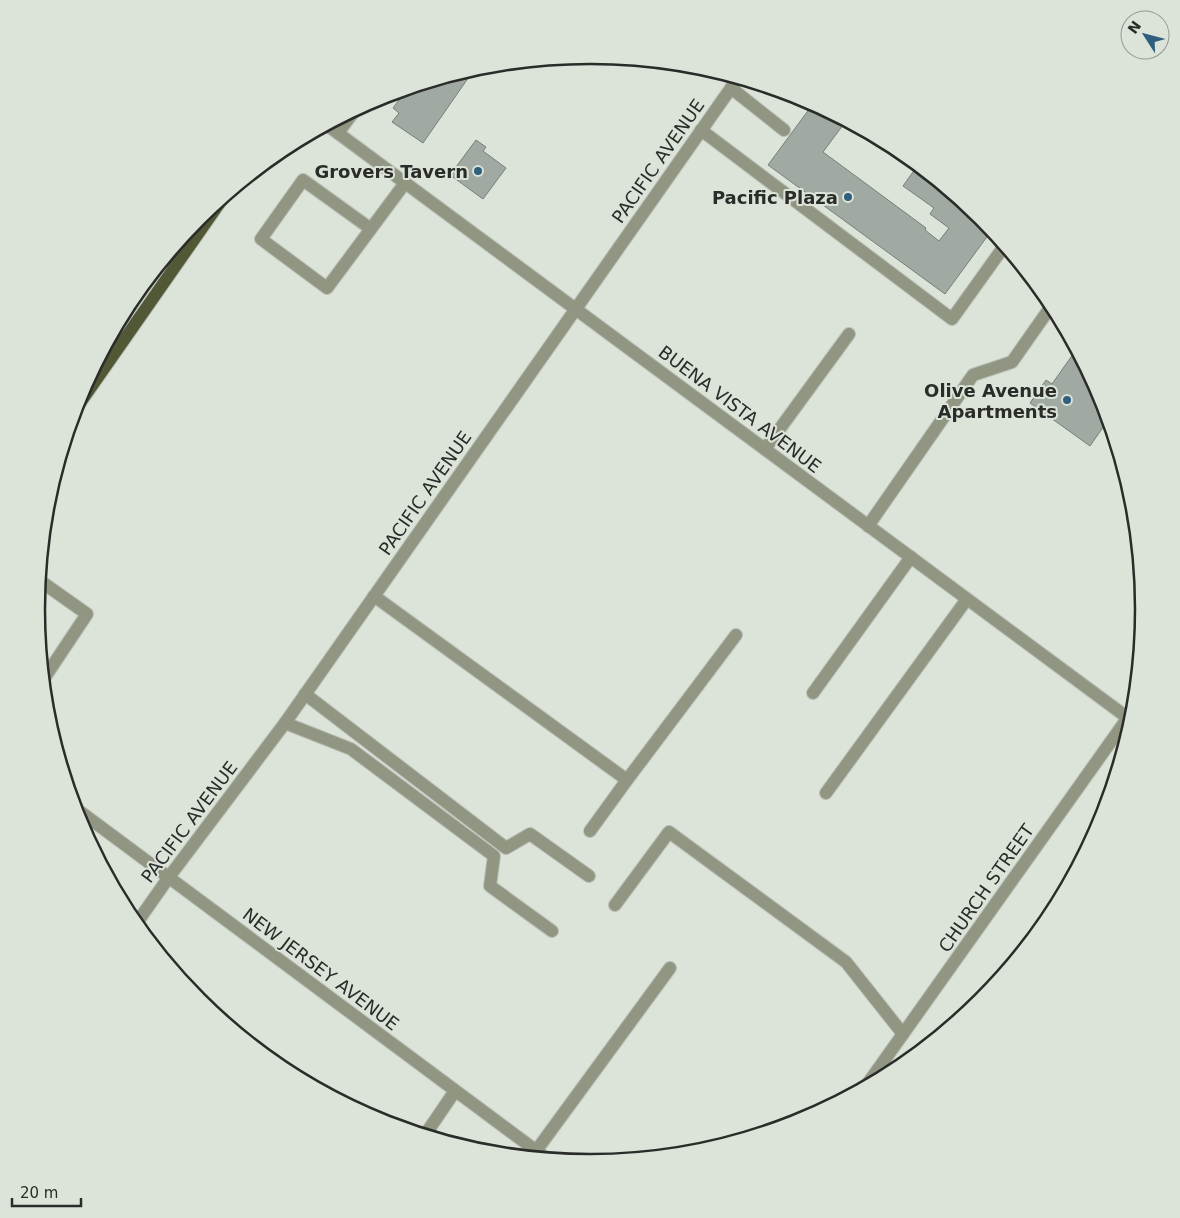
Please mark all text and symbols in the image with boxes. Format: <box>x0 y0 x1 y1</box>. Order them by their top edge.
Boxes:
north arrow <box>1120 10 1170 60</box>
text: N <box>1125 18 1144 37</box>
street label: PACIFIC AVENUE <box>607 95 709 227</box>
place label: Grovers Tavern <box>314 161 468 182</box>
marker: Grovers Tavern <box>472 165 484 177</box>
place label: Pacific Plaza <box>712 187 838 208</box>
marker: Pacific Plaza <box>842 191 854 203</box>
street label: BUENA VISTA AVENUE <box>655 341 825 477</box>
place label: Olive Avenue Apartments <box>924 380 1057 422</box>
marker: Olive Avenue Apartments <box>1061 394 1073 406</box>
street label: PACIFIC AVENUE <box>374 427 476 559</box>
street label: PACIFIC AVENUE <box>137 757 241 887</box>
street label: CHURCH STREET <box>934 819 1039 956</box>
street label: NEW JERSEY AVENUE <box>239 903 403 1035</box>
scale bar <box>12 1176 81 1208</box>
text: 20 m <box>20 1184 58 1202</box>

